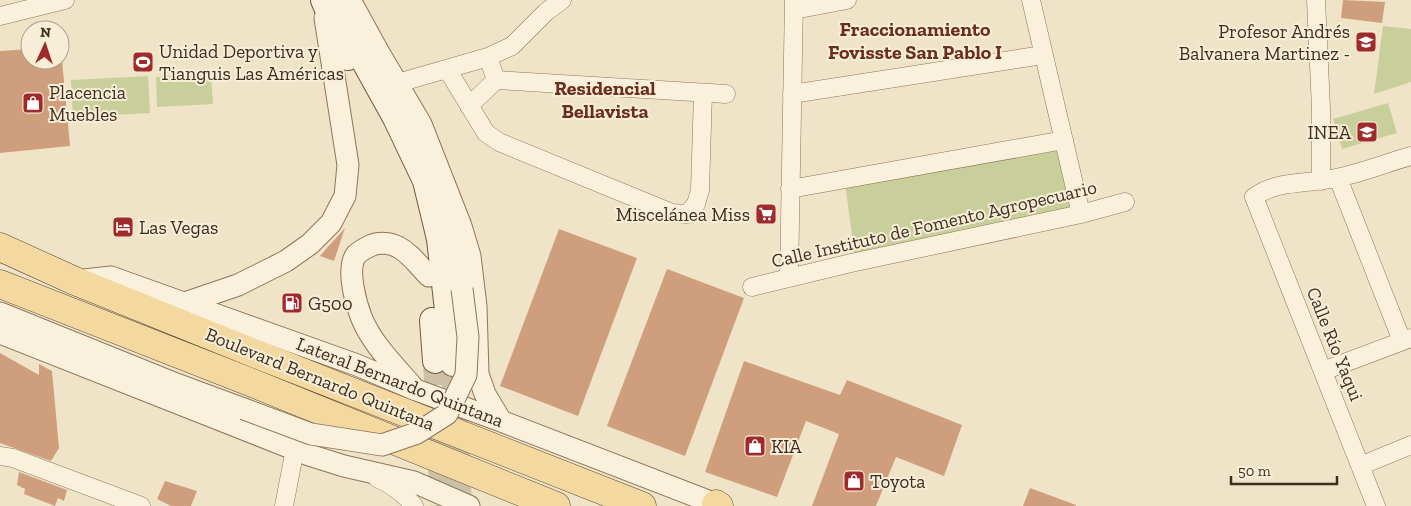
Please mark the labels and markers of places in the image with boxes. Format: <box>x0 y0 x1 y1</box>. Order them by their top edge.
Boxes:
place label: Profesor Andrés Balvanera Martinez - <box>1179 20 1350 65</box>
school or university icon: Profesor Andrés Balvanera Martinez - <box>1354 30 1378 54</box>
place label: Unidad Deportiva y Tianguis Las Américas <box>159 40 344 85</box>
sports icon: Unidad Deportiva y Tianguis Las Américas <box>131 50 155 74</box>
place label: Placencia Muebles <box>49 81 126 126</box>
shop icon: Placencia Muebles <box>21 91 45 115</box>
school or university icon: INEA <box>1355 120 1379 144</box>
place label: INEA <box>1307 121 1352 144</box>
supermarket icon: Miscelánea Miss <box>754 202 778 226</box>
place label: Miscelánea Miss <box>616 203 750 226</box>
hotel icon: Las Vegas <box>111 215 135 239</box>
place label: Las Vegas <box>139 216 218 239</box>
fuel station icon: G500 <box>280 291 304 315</box>
place label: G500 <box>308 292 353 315</box>
shop icon: KIA <box>743 434 767 458</box>
place label: KIA <box>771 435 802 458</box>
shop icon: Toyota <box>842 469 866 493</box>
place label: Toyota <box>870 470 925 493</box>

